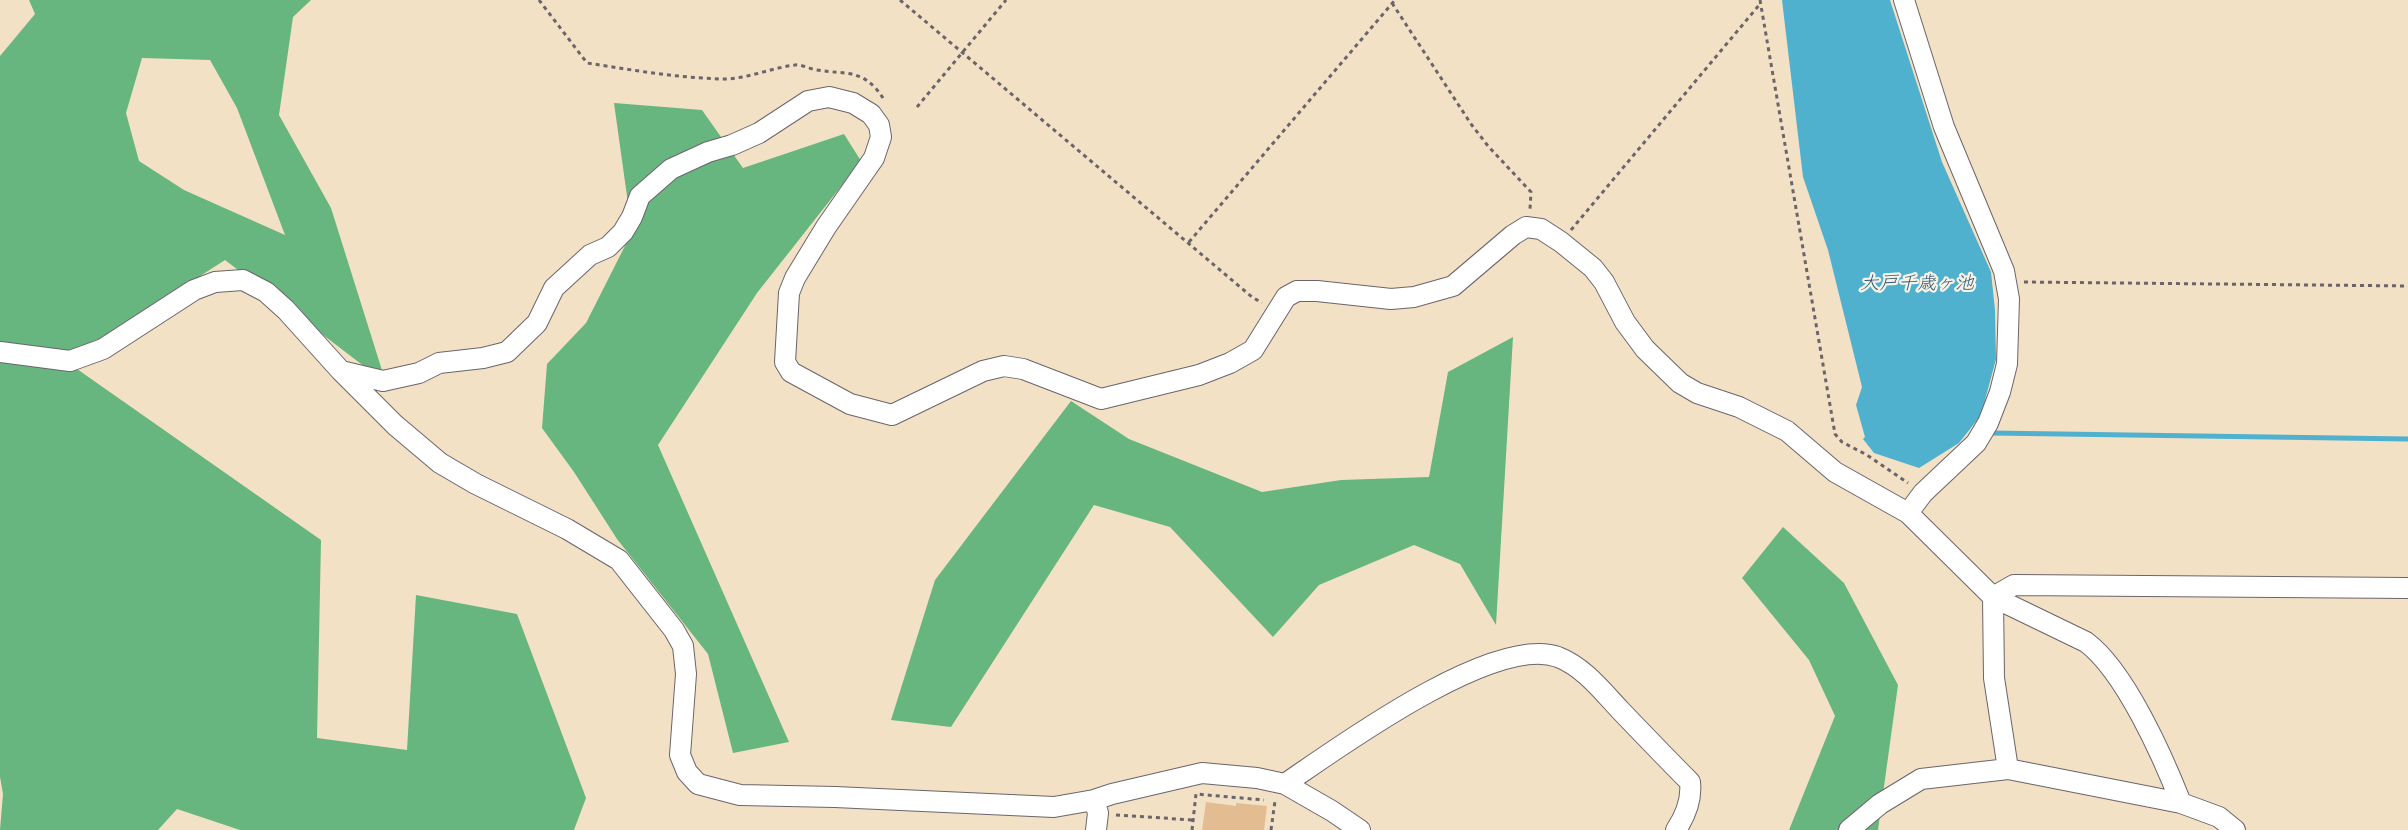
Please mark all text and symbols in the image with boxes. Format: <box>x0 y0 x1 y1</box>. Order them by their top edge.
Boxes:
water label: 大戸千歳ヶ池 <box>1860 275 1974 297</box>

